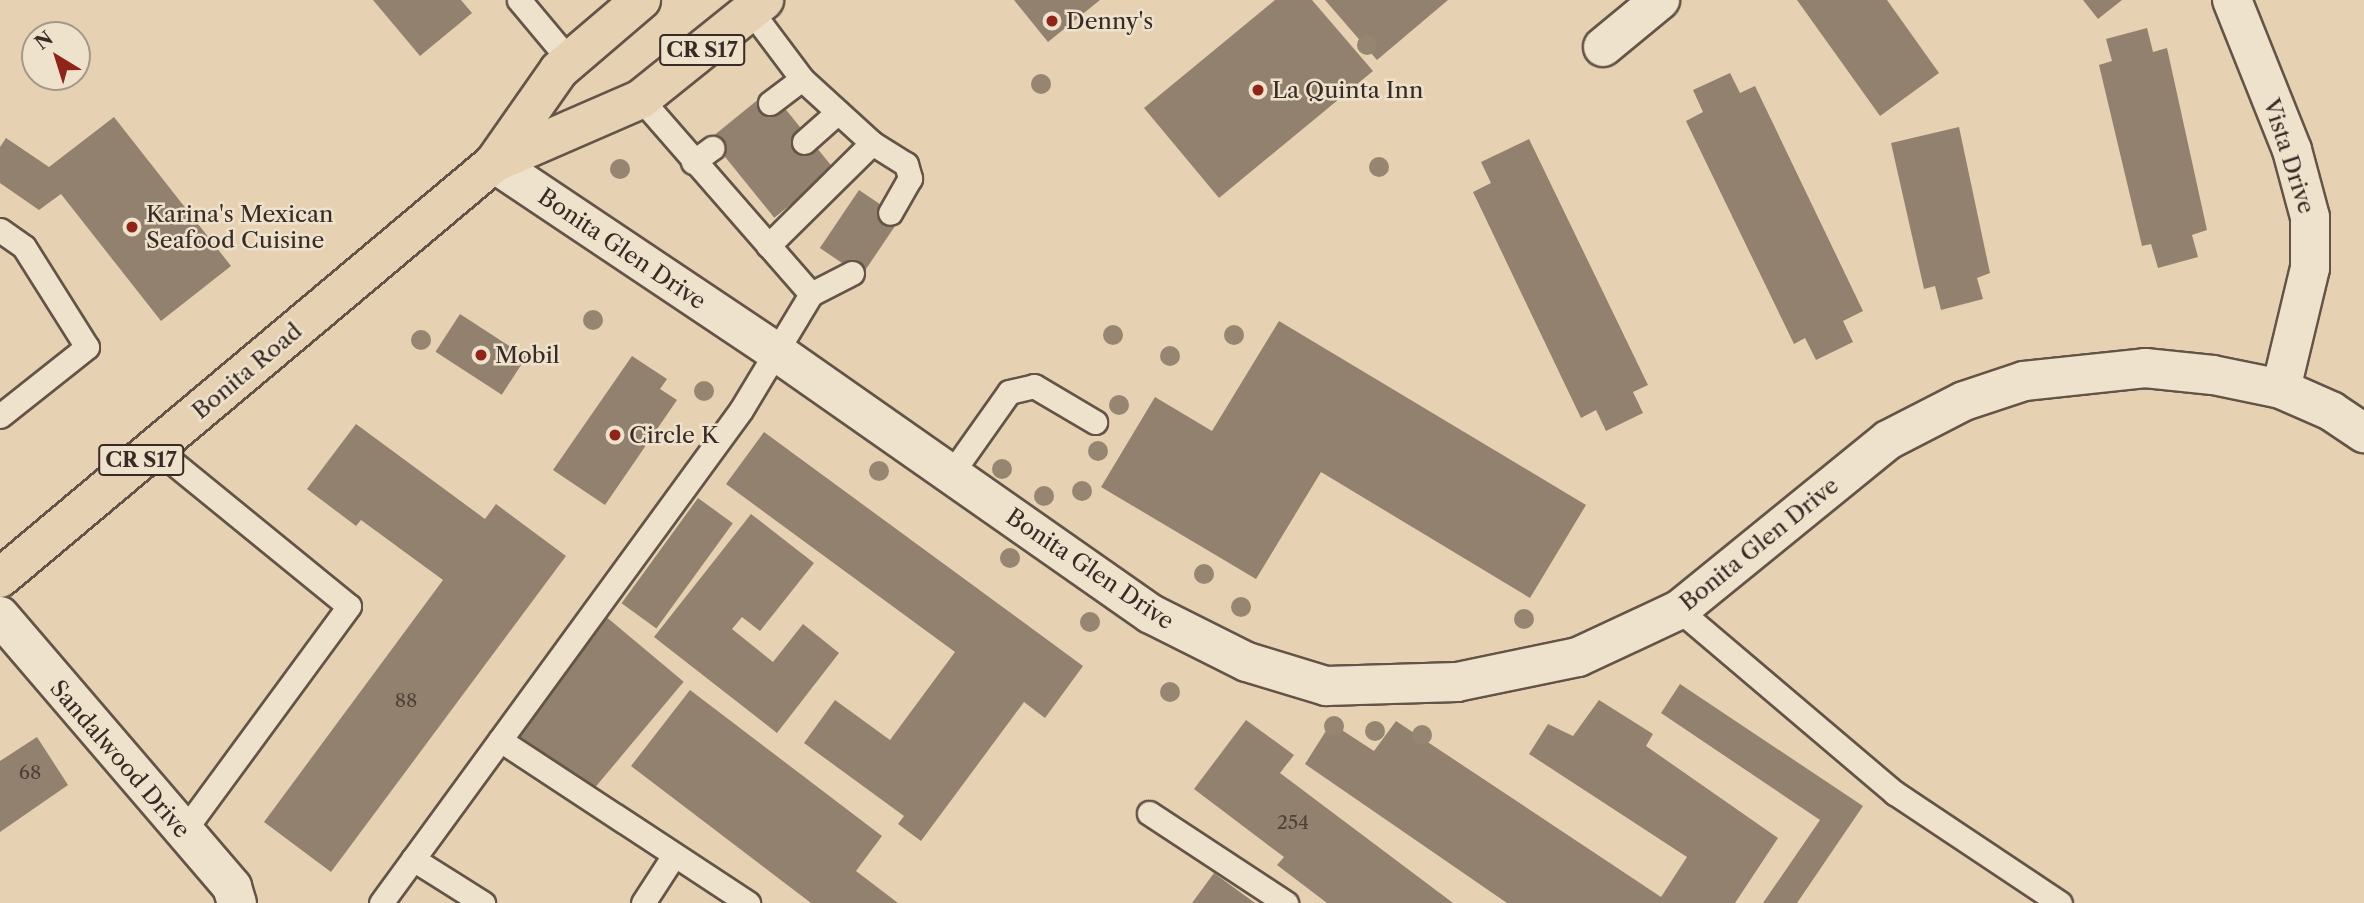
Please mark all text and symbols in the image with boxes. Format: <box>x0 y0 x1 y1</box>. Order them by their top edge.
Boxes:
place label: Denny's <box>1066 7 1153 35</box>
marker: Denny's <box>1044 13 1060 29</box>
north arrow <box>21 21 91 91</box>
text: N <box>30 26 58 55</box>
road number: CR S17 <box>658 32 746 68</box>
place label: La Quinta Inn <box>1272 76 1424 104</box>
marker: La Quinta Inn <box>1250 82 1266 98</box>
street label: Vista Drive <box>2257 95 2321 217</box>
street label: Bonita Glen Drive <box>533 183 711 315</box>
place label: Karina's Mexican Seafood Cuisine <box>146 200 334 254</box>
marker: Karina's Mexican Seafood Cuisine <box>124 219 140 235</box>
street label: Bonita Road <box>186 317 308 425</box>
place label: Mobil <box>495 341 559 369</box>
marker: Mobil <box>473 347 489 363</box>
place label: Circle K <box>629 421 719 449</box>
marker: Circle K <box>607 427 623 443</box>
road number: CR S17 <box>97 442 185 477</box>
street label: Bonita Glen Drive <box>1674 471 1844 617</box>
street label: Bonita Glen Drive <box>1001 503 1179 635</box>
street label: Sandalwood Drive <box>44 675 196 843</box>
house number: 88 <box>395 690 417 712</box>
house number: 68 <box>19 762 41 784</box>
house number: 254 <box>1277 812 1309 834</box>

